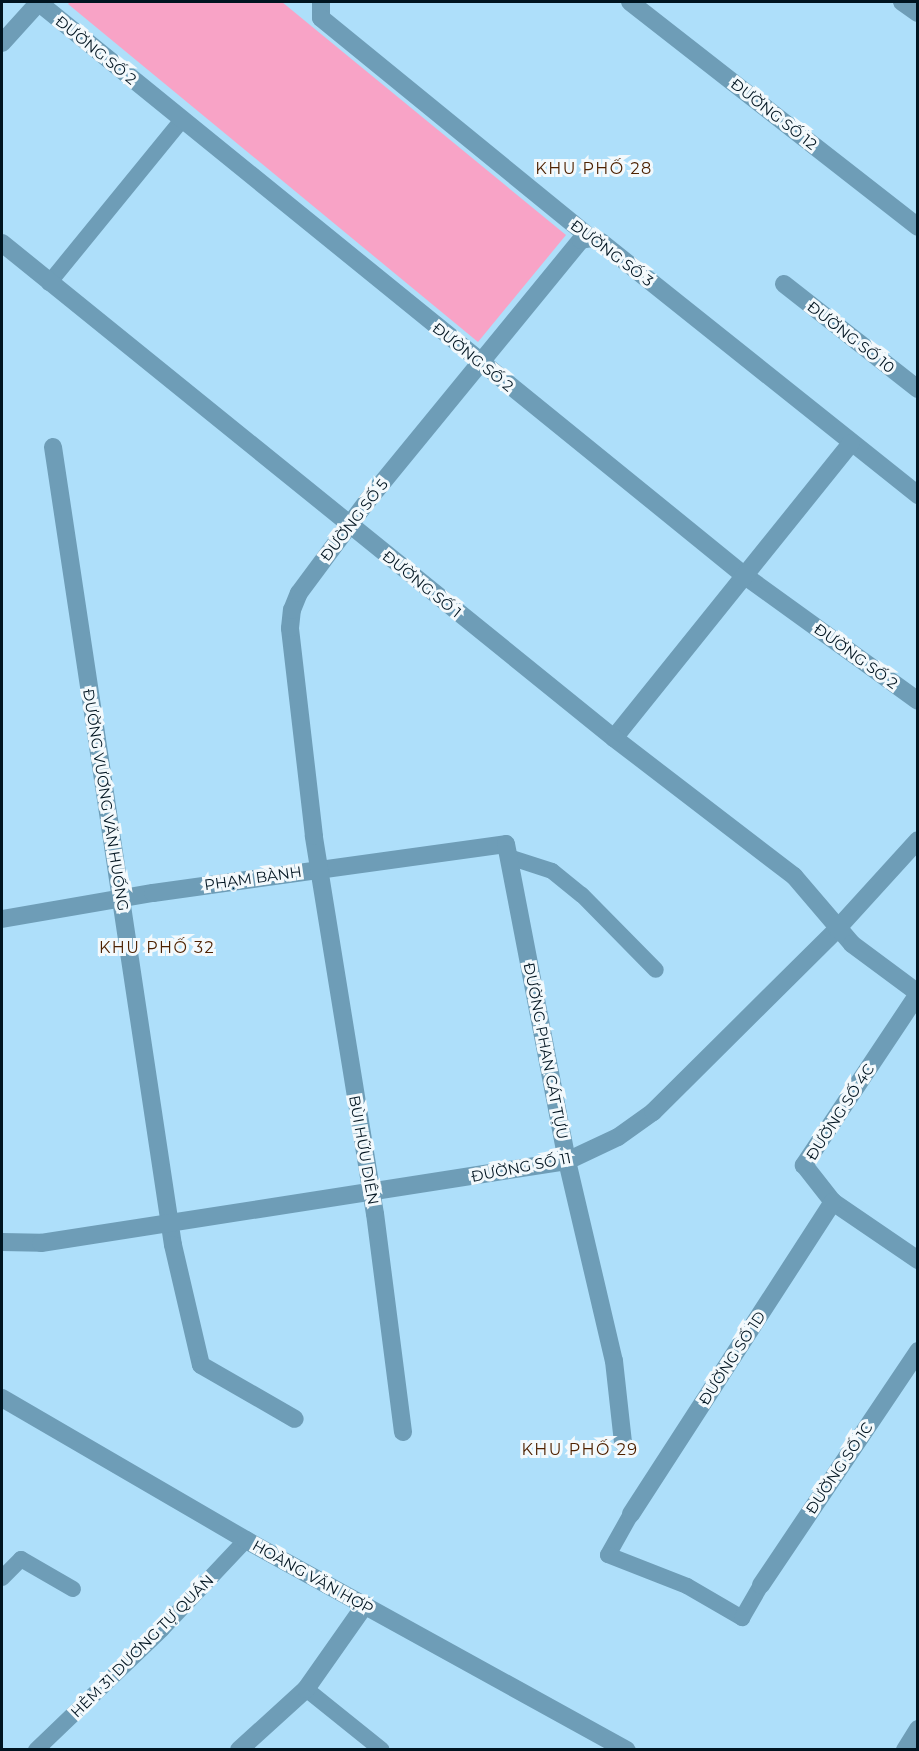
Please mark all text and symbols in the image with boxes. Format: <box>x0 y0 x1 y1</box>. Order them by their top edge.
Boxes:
street label: ĐƯỜNG SỐ 2 <box>52 12 140 88</box>
street label: ĐƯỜNG SỐ 12 <box>727 75 821 153</box>
district label: KHU PHỐ 28 <box>535 159 653 179</box>
street label: ĐƯỜNG SỐ 3 <box>567 216 657 290</box>
street label: ĐƯỜNG SỐ 10 <box>804 297 898 377</box>
street label: ĐƯỜNG SỐ 2 <box>429 319 517 395</box>
street label: ĐƯỜNG SỐ 5 <box>316 475 392 565</box>
street label: ĐƯỜNG SỐ 1 <box>379 547 465 621</box>
street label: ĐƯỜNG SỐ 2 <box>811 620 901 692</box>
street label: ĐƯỜNG VƯƠNG VĂN HUỐNG <box>80 688 132 912</box>
street label: PHẠM BÀNH <box>203 862 303 894</box>
district label: KHU PHỐ 32 <box>99 938 215 958</box>
street label: ĐƯỜNG PHAN CÁT TỰU <box>520 961 572 1141</box>
street label: ĐƯỜNG SỐ 4C <box>802 1060 878 1164</box>
street label: BÙI HỮU DIÊN <box>346 1094 382 1206</box>
street label: ĐƯỜNG SỐ 11 <box>470 1149 572 1185</box>
street label: ĐƯỜNG SỐ 1D <box>695 1308 769 1408</box>
street label: ĐƯỜNG SỐ 1C <box>802 1419 876 1517</box>
district label: KHU PHỐ 29 <box>521 1440 639 1460</box>
street label: HOÀNG VĂN HỢP <box>249 1536 377 1618</box>
street label: HẺM 31 DƯƠNG TỰ QUÁN <box>67 1571 217 1721</box>

